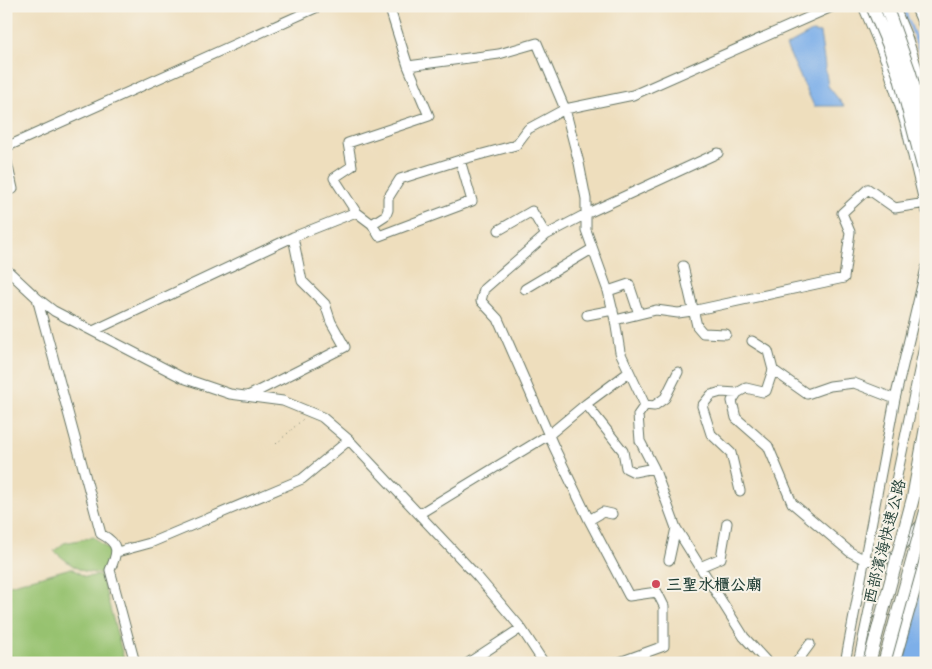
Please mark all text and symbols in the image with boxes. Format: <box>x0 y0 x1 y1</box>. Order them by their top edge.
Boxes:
street label: 西部濱海快速公路 <box>860 477 913 606</box>
place label: 三聖水櫃公廟 <box>666 575 762 598</box>
marker: 三聖水櫃公廟 <box>650 578 662 590</box>

